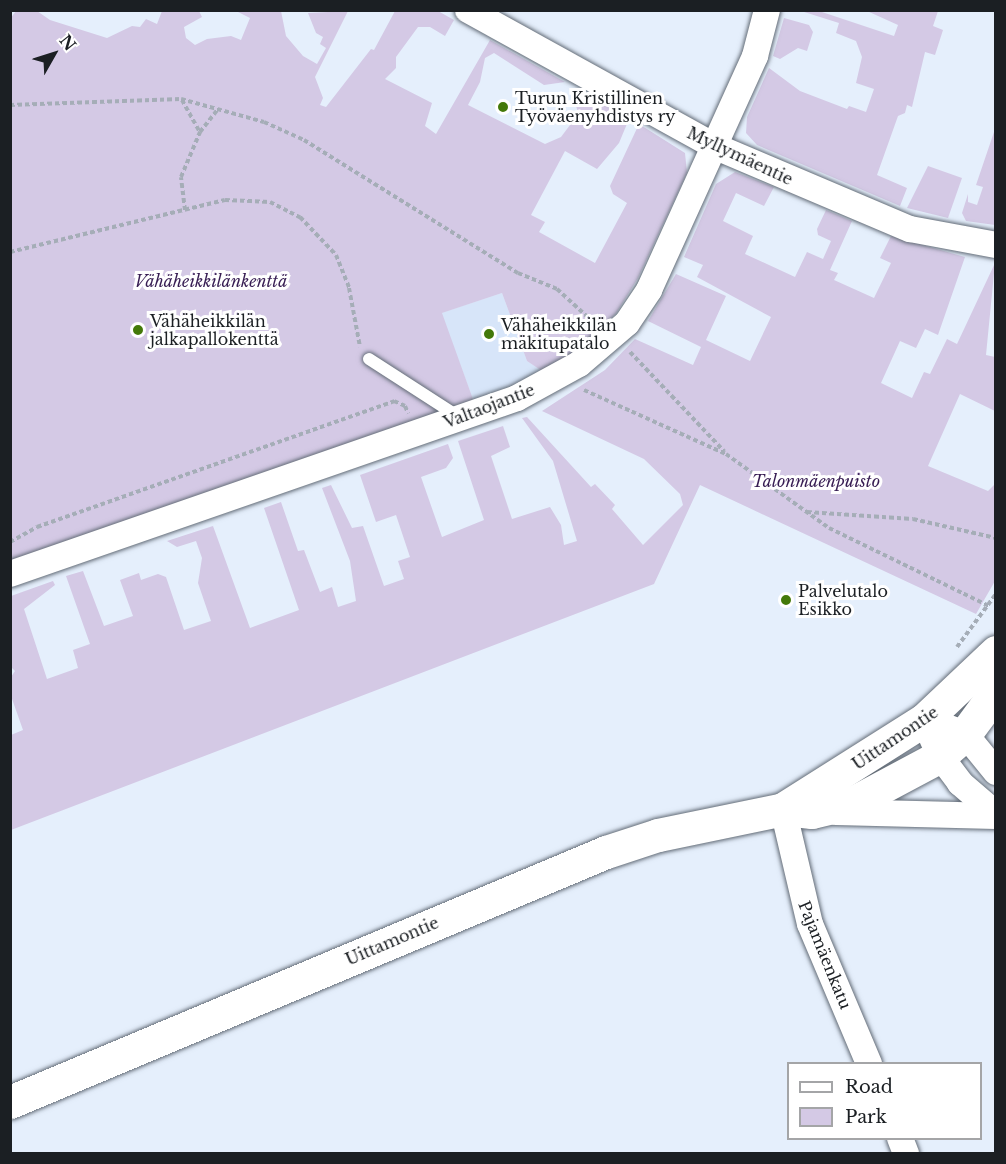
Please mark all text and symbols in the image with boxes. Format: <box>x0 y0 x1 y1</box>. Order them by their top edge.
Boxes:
north arrow <box>24 24 84 84</box>
text: N <box>55 31 80 55</box>
place label: Turun Kristillinen Työväenyhdistys ry <box>515 88 675 126</box>
marker: Turun Kristillinen Työväenyhdistys ry <box>496 100 510 114</box>
street label: Myllymäentie <box>684 123 796 189</box>
park label: Vähäheikkilänkenttä <box>135 271 287 291</box>
place label: Vähäheikkilän jalkapallokenttä <box>150 311 279 349</box>
place label: Vähäheikkilän mäkitupatalo <box>501 315 617 353</box>
marker: Vähäheikkilän jalkapallokenttä <box>131 323 145 337</box>
marker: Vähäheikkilän mäkitupatalo <box>482 327 496 341</box>
street label: Valtaojantie <box>441 380 537 432</box>
park label: Talonmäenpuisto <box>752 471 880 491</box>
place label: Palvelutalo Esikko <box>798 581 888 619</box>
marker: Palvelutalo Esikko <box>779 593 793 607</box>
street label: Uittamontie <box>848 702 942 774</box>
street label: Pajamäenkatu <box>795 898 855 1012</box>
street label: Uittamontie <box>343 913 441 969</box>
legend <box>787 1062 982 1140</box>
text: Road <box>845 1076 893 1098</box>
text: Park <box>845 1106 887 1128</box>

